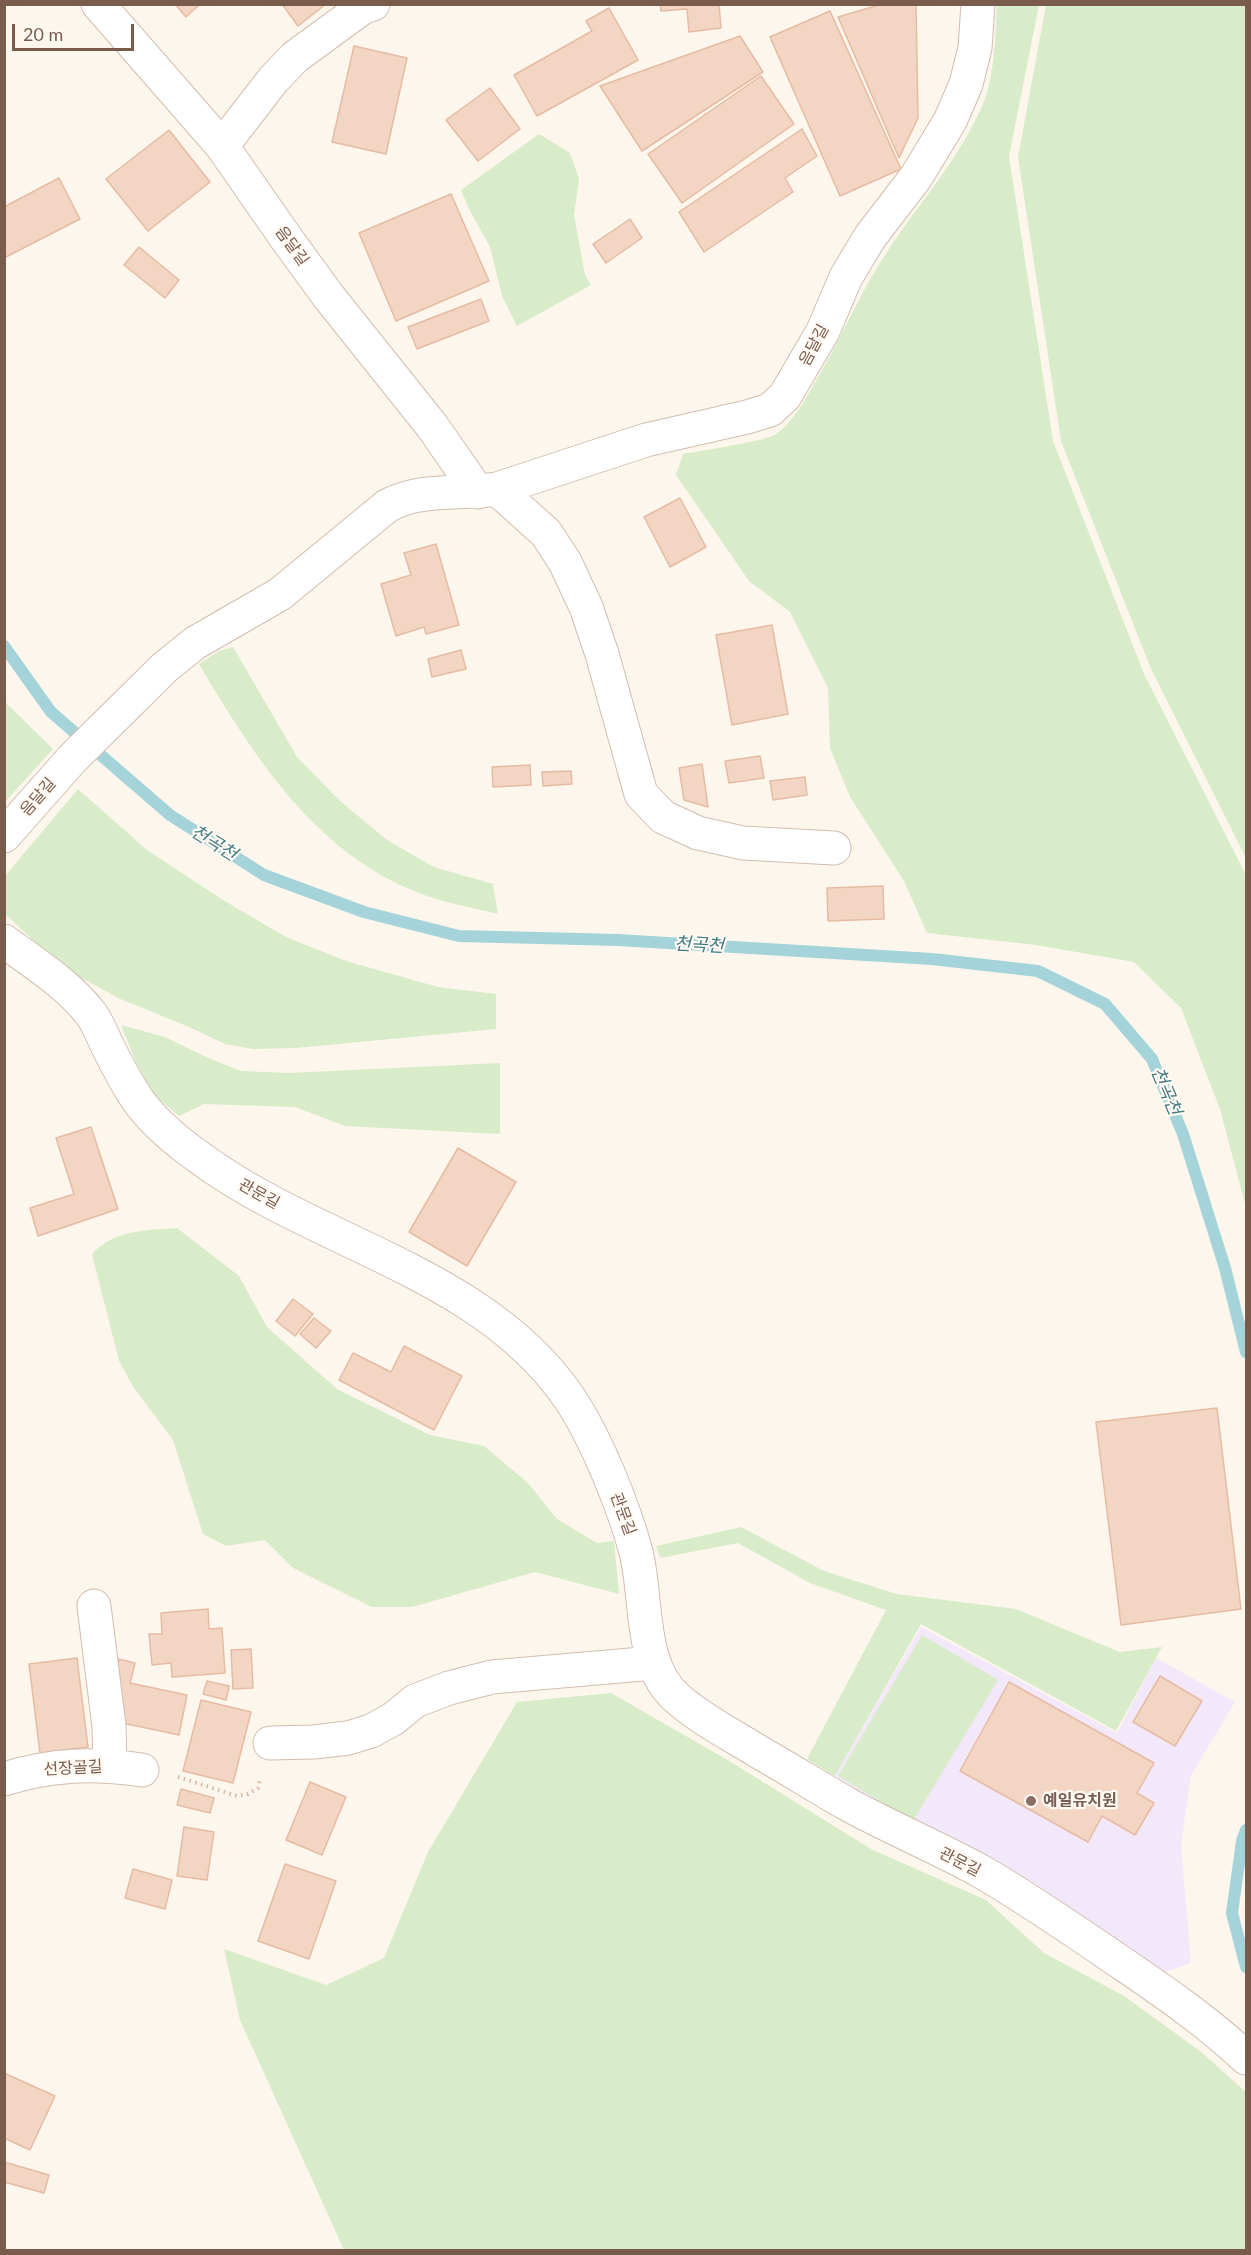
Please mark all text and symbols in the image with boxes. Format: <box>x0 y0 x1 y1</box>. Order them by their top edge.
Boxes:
scale bar <box>15 12 136 50</box>
text: 20 m <box>23 23 63 45</box>
street label: 음달길 <box>271 222 313 270</box>
street label: 음달길 <box>795 321 833 369</box>
street label: 음달길 <box>16 774 60 820</box>
water label: 천곡천 <box>187 821 241 865</box>
water label: 천곡천 <box>674 933 724 957</box>
water label: 천곡천 <box>1146 1064 1186 1118</box>
street label: 관문길 <box>235 1175 283 1213</box>
street label: 관문길 <box>606 1490 640 1538</box>
street label: 선장골길 <box>43 1757 103 1779</box>
place label: 예일유치원 <box>1043 1791 1117 1811</box>
marker: 예일유치원 <box>1024 1794 1038 1808</box>
street label: 관문길 <box>936 1843 984 1881</box>

